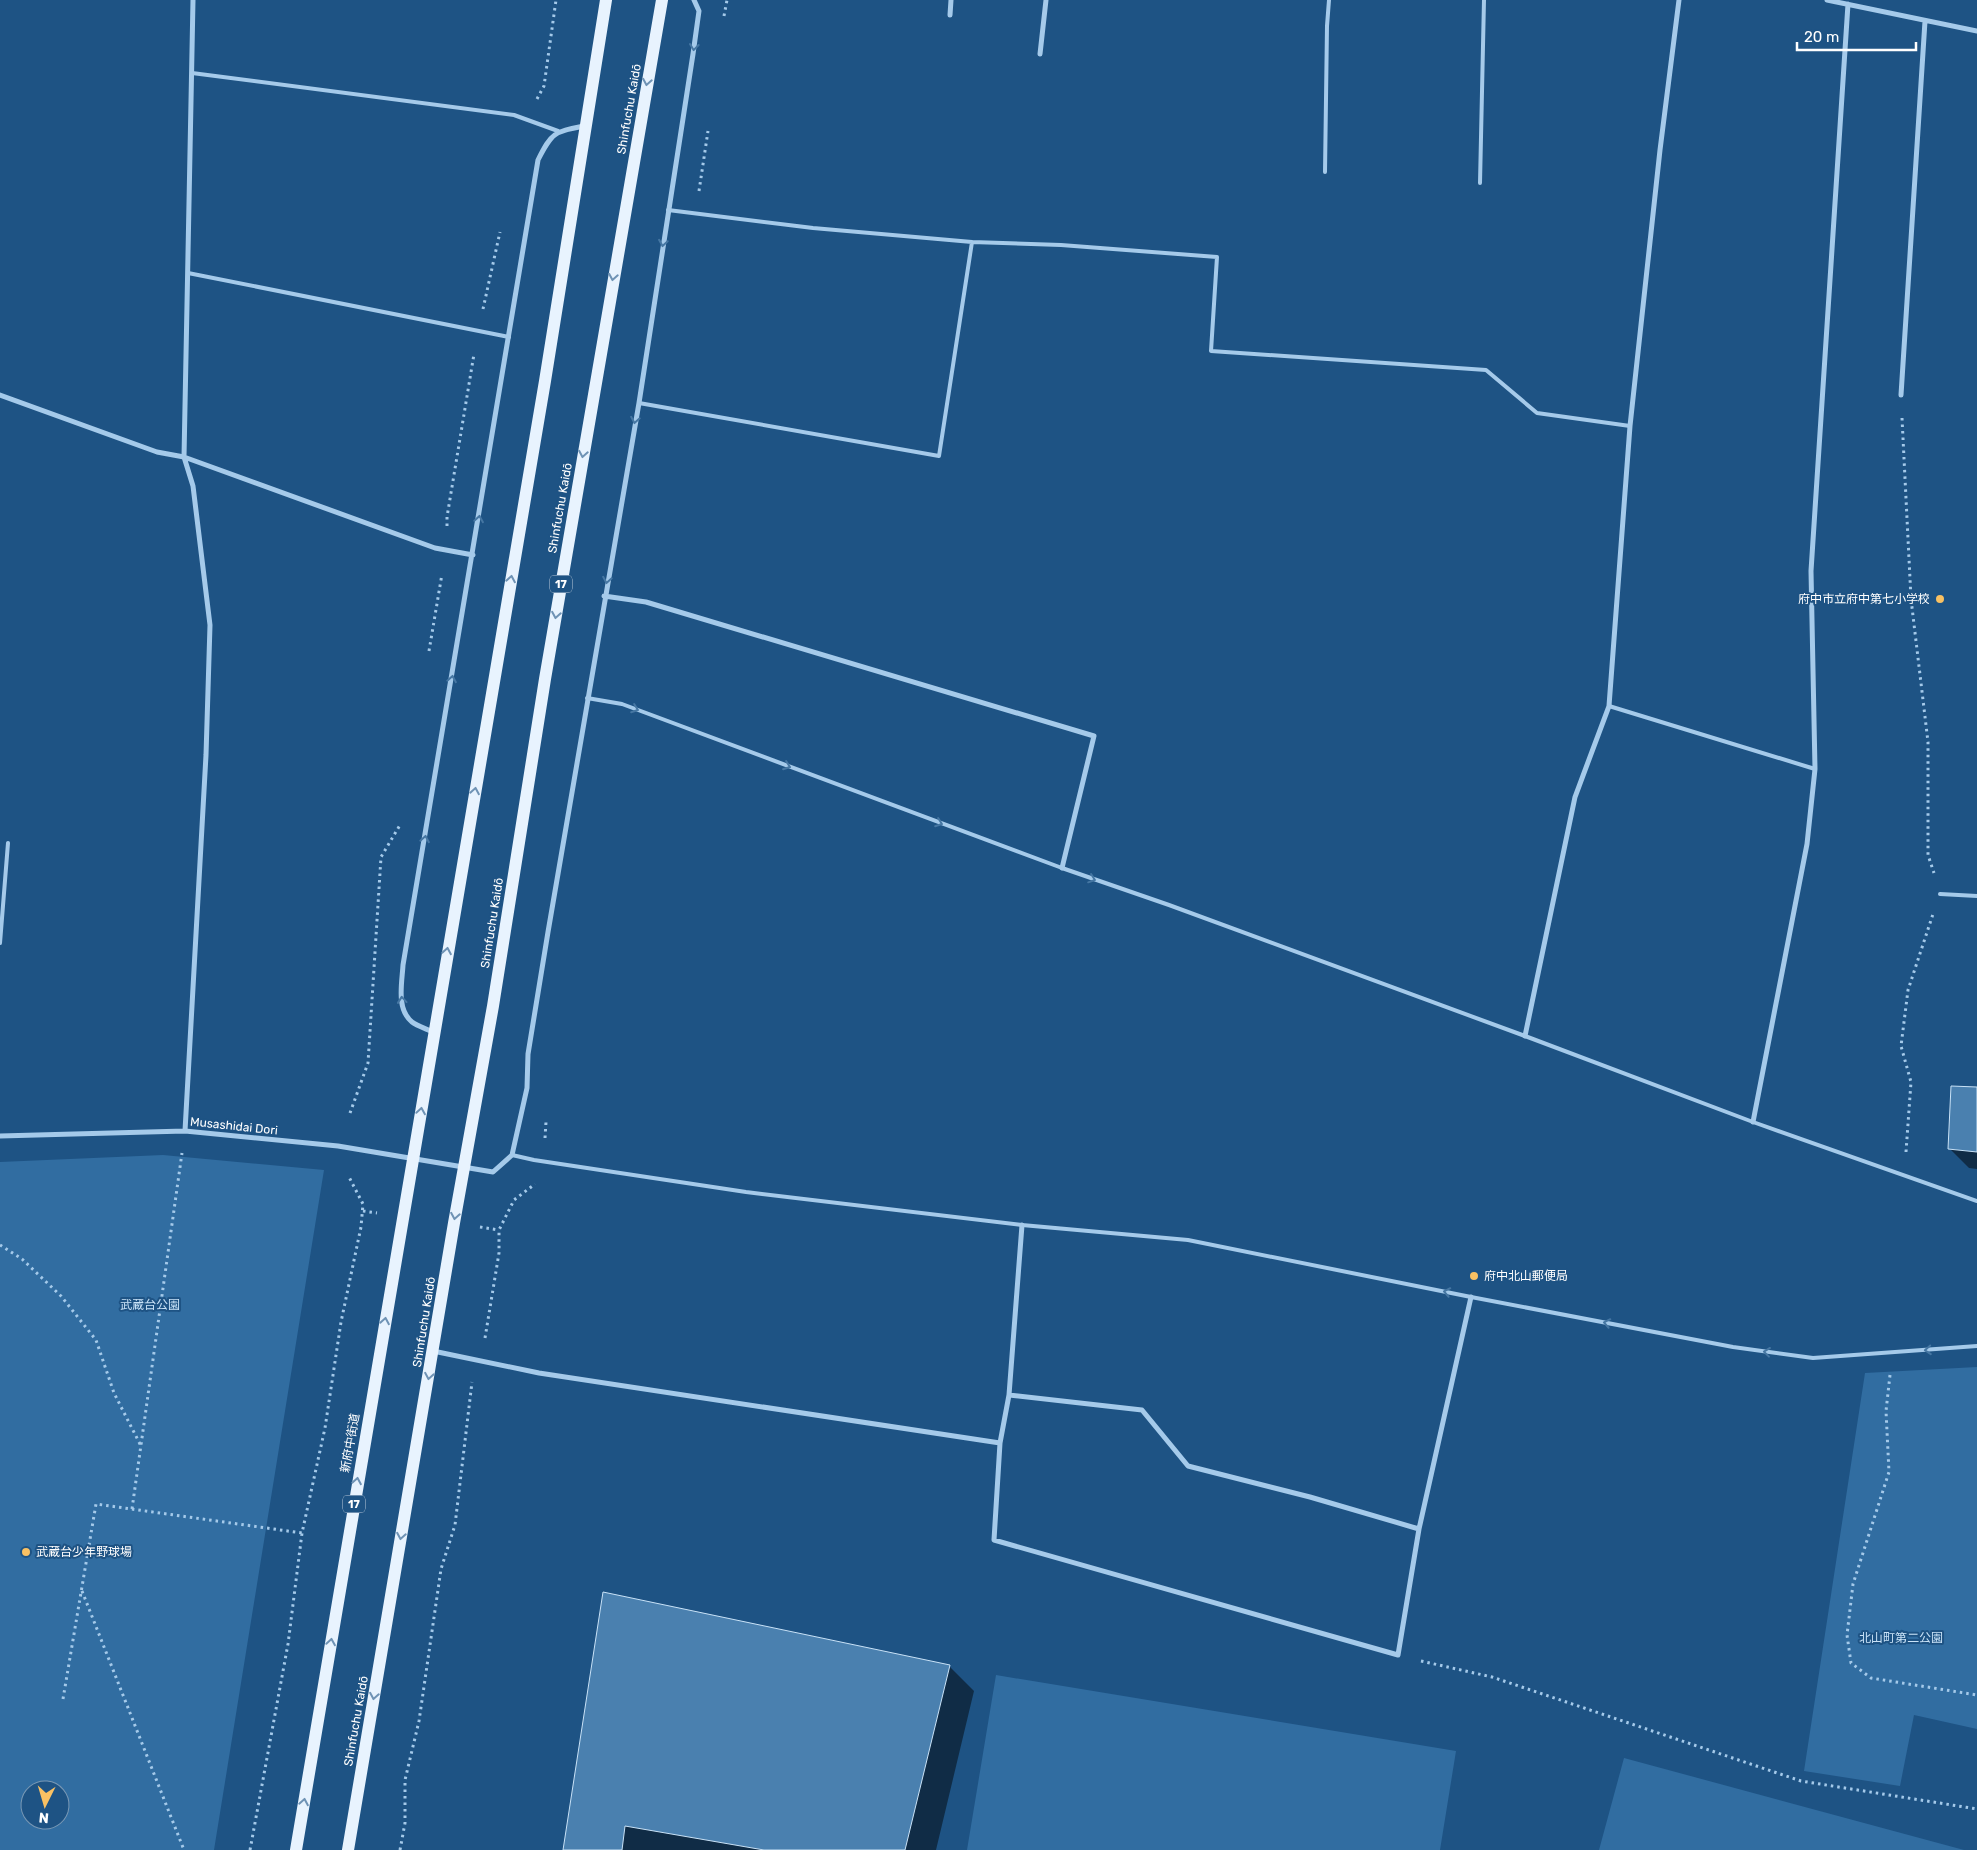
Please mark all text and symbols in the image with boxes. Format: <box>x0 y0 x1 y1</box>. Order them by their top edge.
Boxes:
scale bar <box>1797 20 1916 52</box>
text: 20 m <box>1804 28 1839 46</box>
one-way arrow <box>689 44 700 52</box>
street label: Shinfuchu Kaidō <box>614 63 644 155</box>
one-way arrow <box>643 78 653 87</box>
one-way arrow <box>659 238 669 247</box>
one-way arrow <box>609 273 619 281</box>
one-way arrow <box>631 416 641 425</box>
one-way arrow <box>579 450 589 459</box>
street label: Shinfuchu Kaidō <box>545 462 575 554</box>
one-way arrow <box>473 515 484 523</box>
one-way arrow <box>506 574 516 583</box>
road number: 17 <box>550 576 572 592</box>
one-way arrow <box>603 576 613 585</box>
place label: 府中市立府中第七小学校 <box>1798 592 1930 606</box>
marker: 府中市立府中第七小学校 <box>1934 593 1946 605</box>
one-way arrow <box>551 611 562 619</box>
one-way arrow <box>446 675 457 683</box>
one-way arrow <box>630 703 638 713</box>
one-way arrow <box>782 760 791 770</box>
one-way arrow <box>469 786 479 795</box>
one-way arrow <box>935 817 943 827</box>
one-way arrow <box>419 835 429 844</box>
one-way arrow <box>1087 873 1096 883</box>
street label: Shinfuchu Kaidō <box>478 877 506 969</box>
one-way arrow <box>442 946 452 955</box>
one-way arrow <box>397 996 408 1004</box>
one-way arrow <box>415 1107 425 1116</box>
street label: Musashidai Dori <box>189 1114 279 1138</box>
one-way arrow <box>451 1211 461 1220</box>
place label: 府中北山郵便局 <box>1484 1269 1568 1283</box>
marker: 府中北山郵便局 <box>1468 1270 1480 1282</box>
street label: Shinfuchu Kaidō <box>410 1276 438 1368</box>
one-way arrow <box>1443 1288 1451 1298</box>
park label: 武蔵台公園 <box>120 1298 180 1312</box>
one-way arrow <box>380 1317 390 1326</box>
one-way arrow <box>1602 1319 1611 1329</box>
one-way arrow <box>1924 1344 1932 1355</box>
one-way arrow <box>1762 1347 1771 1357</box>
one-way arrow <box>424 1372 434 1380</box>
street label: 新府中街道 <box>338 1412 362 1474</box>
one-way arrow <box>352 1477 362 1486</box>
road number: 17 <box>343 1496 365 1512</box>
one-way arrow <box>397 1532 407 1541</box>
place label: 武蔵台少年野球場 <box>36 1545 132 1559</box>
marker: 武蔵台少年野球場 <box>20 1546 32 1558</box>
park label: 北山町第二公園 <box>1859 1631 1943 1645</box>
one-way arrow <box>326 1637 336 1646</box>
street label: Shinfuchu Kaidō <box>341 1675 371 1767</box>
one-way arrow <box>370 1692 380 1701</box>
north arrow <box>20 1780 70 1830</box>
one-way arrow <box>299 1798 309 1806</box>
text: N <box>38 1809 50 1826</box>

